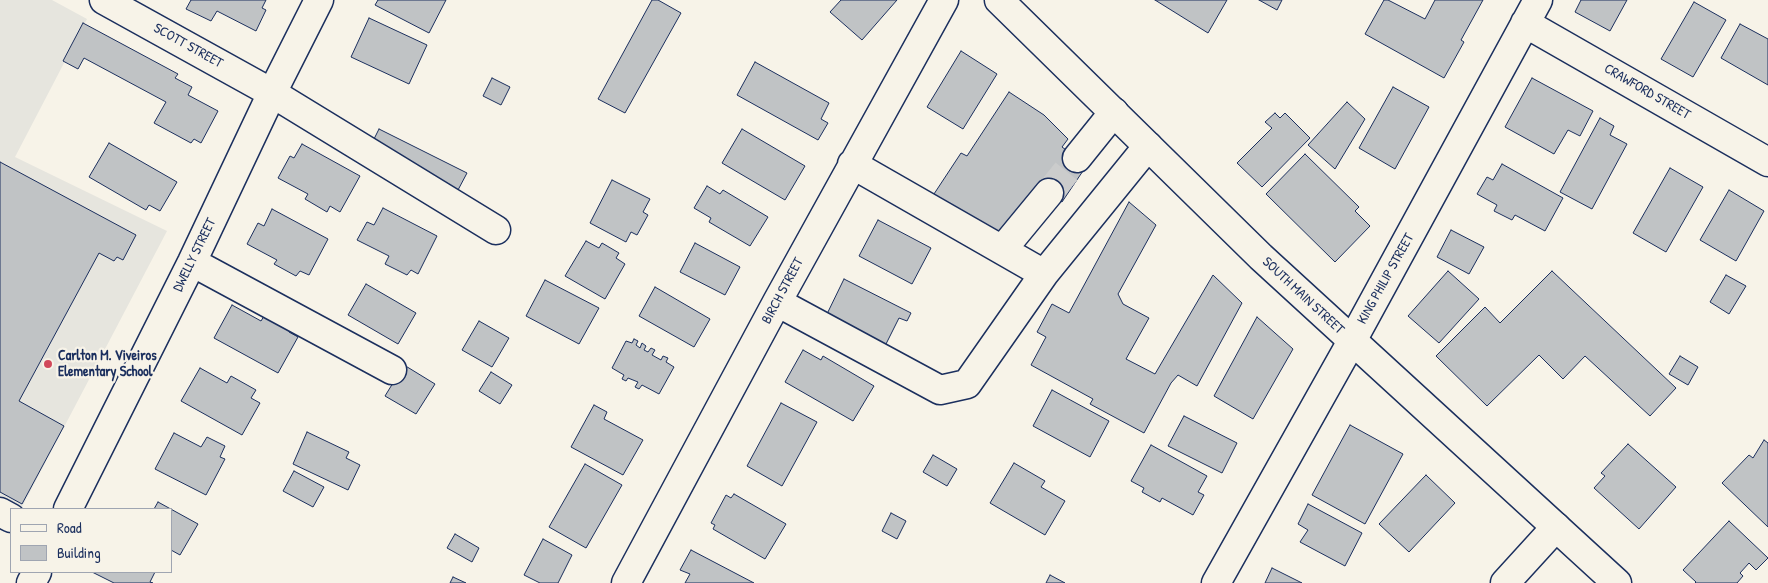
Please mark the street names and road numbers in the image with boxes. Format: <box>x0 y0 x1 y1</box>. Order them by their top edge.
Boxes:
street label: SCOTT STREET <box>150 20 226 72</box>
street label: CRAWFORD STREET <box>1601 60 1693 124</box>
street label: DWELLY STREET <box>170 216 220 294</box>
street label: KING PHILIP STREET <box>1354 231 1418 327</box>
street label: SOUTH MAIN STREET <box>1259 254 1347 338</box>
street label: BIRCH STREET <box>759 255 807 327</box>

